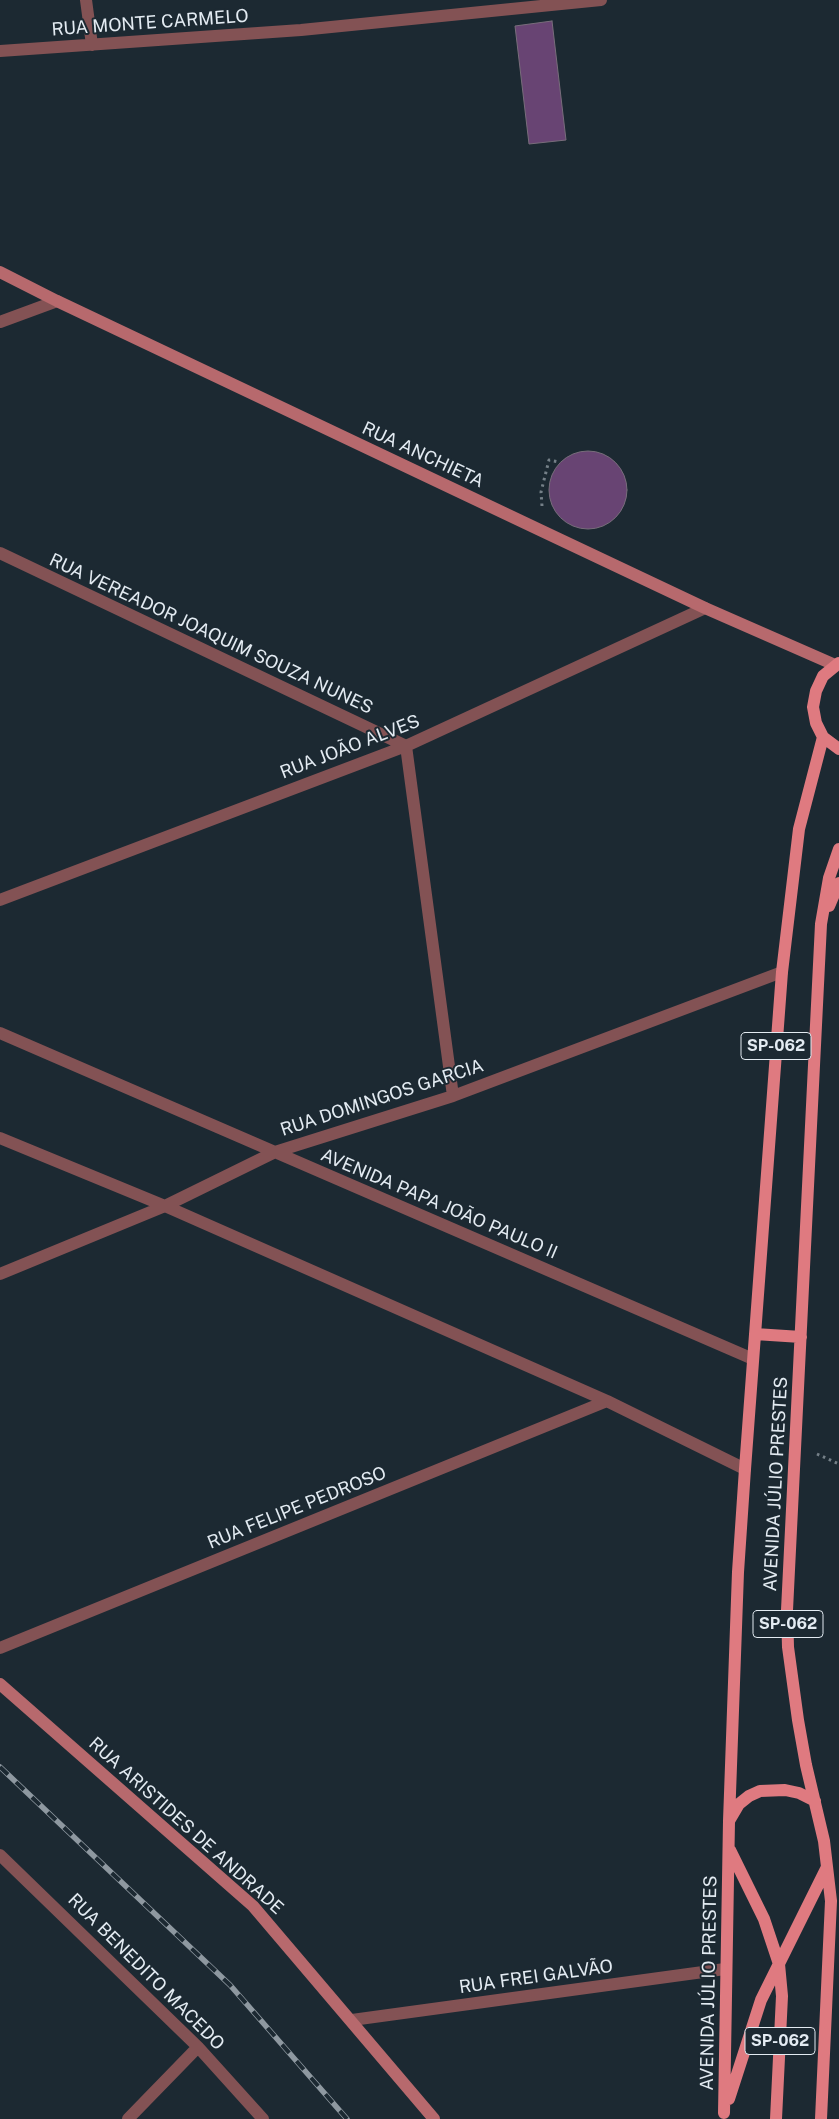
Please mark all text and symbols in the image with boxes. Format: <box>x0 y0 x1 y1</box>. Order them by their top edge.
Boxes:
street label: RUA MONTE CARMELO <box>51 5 249 41</box>
street label: RUA ANCHIETA <box>359 417 487 493</box>
street label: RUA VEREADOR JOAQUIM SOUZA NUNES <box>46 549 376 719</box>
street label: RUA JOÃO ALVES <box>277 710 423 784</box>
road number: SP-062 <box>741 1032 811 1060</box>
street label: RUA DOMINGOS GARCIA <box>278 1055 486 1141</box>
street label: AVENIDA PAPA JOÃO PAULO II <box>317 1144 561 1264</box>
street label: AVENIDA JÚLIO PRESTES <box>760 1376 792 1592</box>
street label: RUA FELIPE PEDROSO <box>204 1462 390 1554</box>
road number: SP-062 <box>753 1610 823 1638</box>
street label: RUA ARISTIDES DE ANDRADE <box>84 1733 288 1919</box>
street label: AVENIDA JÚLIO PRESTES <box>696 1875 722 2091</box>
street label: RUA BENEDITO MACEDO <box>63 1889 229 2055</box>
street label: RUA FREI GALVÃO <box>458 1955 614 1999</box>
road number: SP-062 <box>745 2028 815 2054</box>

